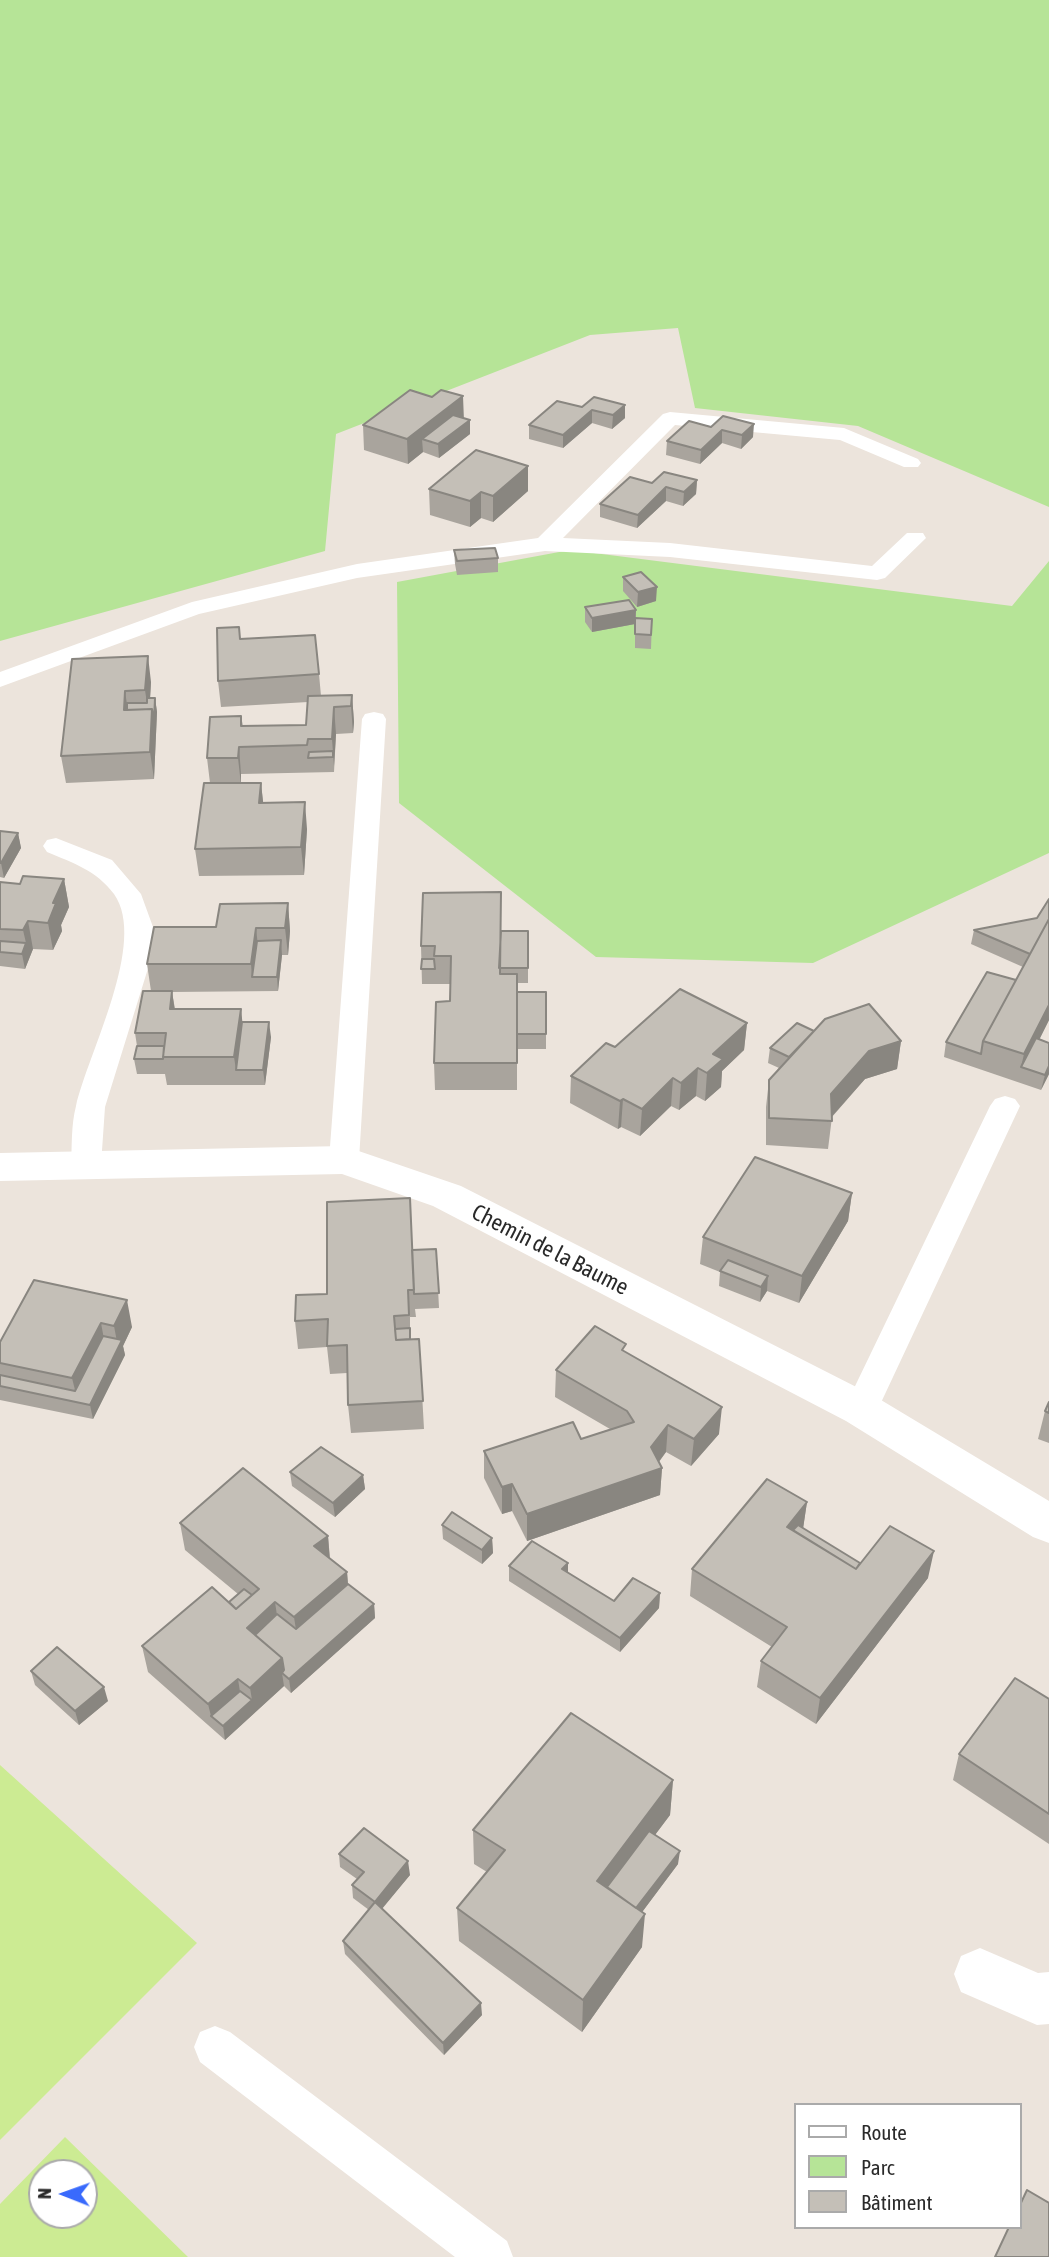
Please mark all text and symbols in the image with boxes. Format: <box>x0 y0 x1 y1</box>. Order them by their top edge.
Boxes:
street label: Chemin de la Baume <box>467 1199 633 1301</box>
legend <box>794 2103 1021 2229</box>
text: Route <box>861 2120 907 2144</box>
text: Parc <box>861 2155 895 2179</box>
north arrow <box>28 2159 98 2229</box>
text: N <box>33 2188 55 2199</box>
text: Bâtiment <box>861 2190 932 2214</box>

